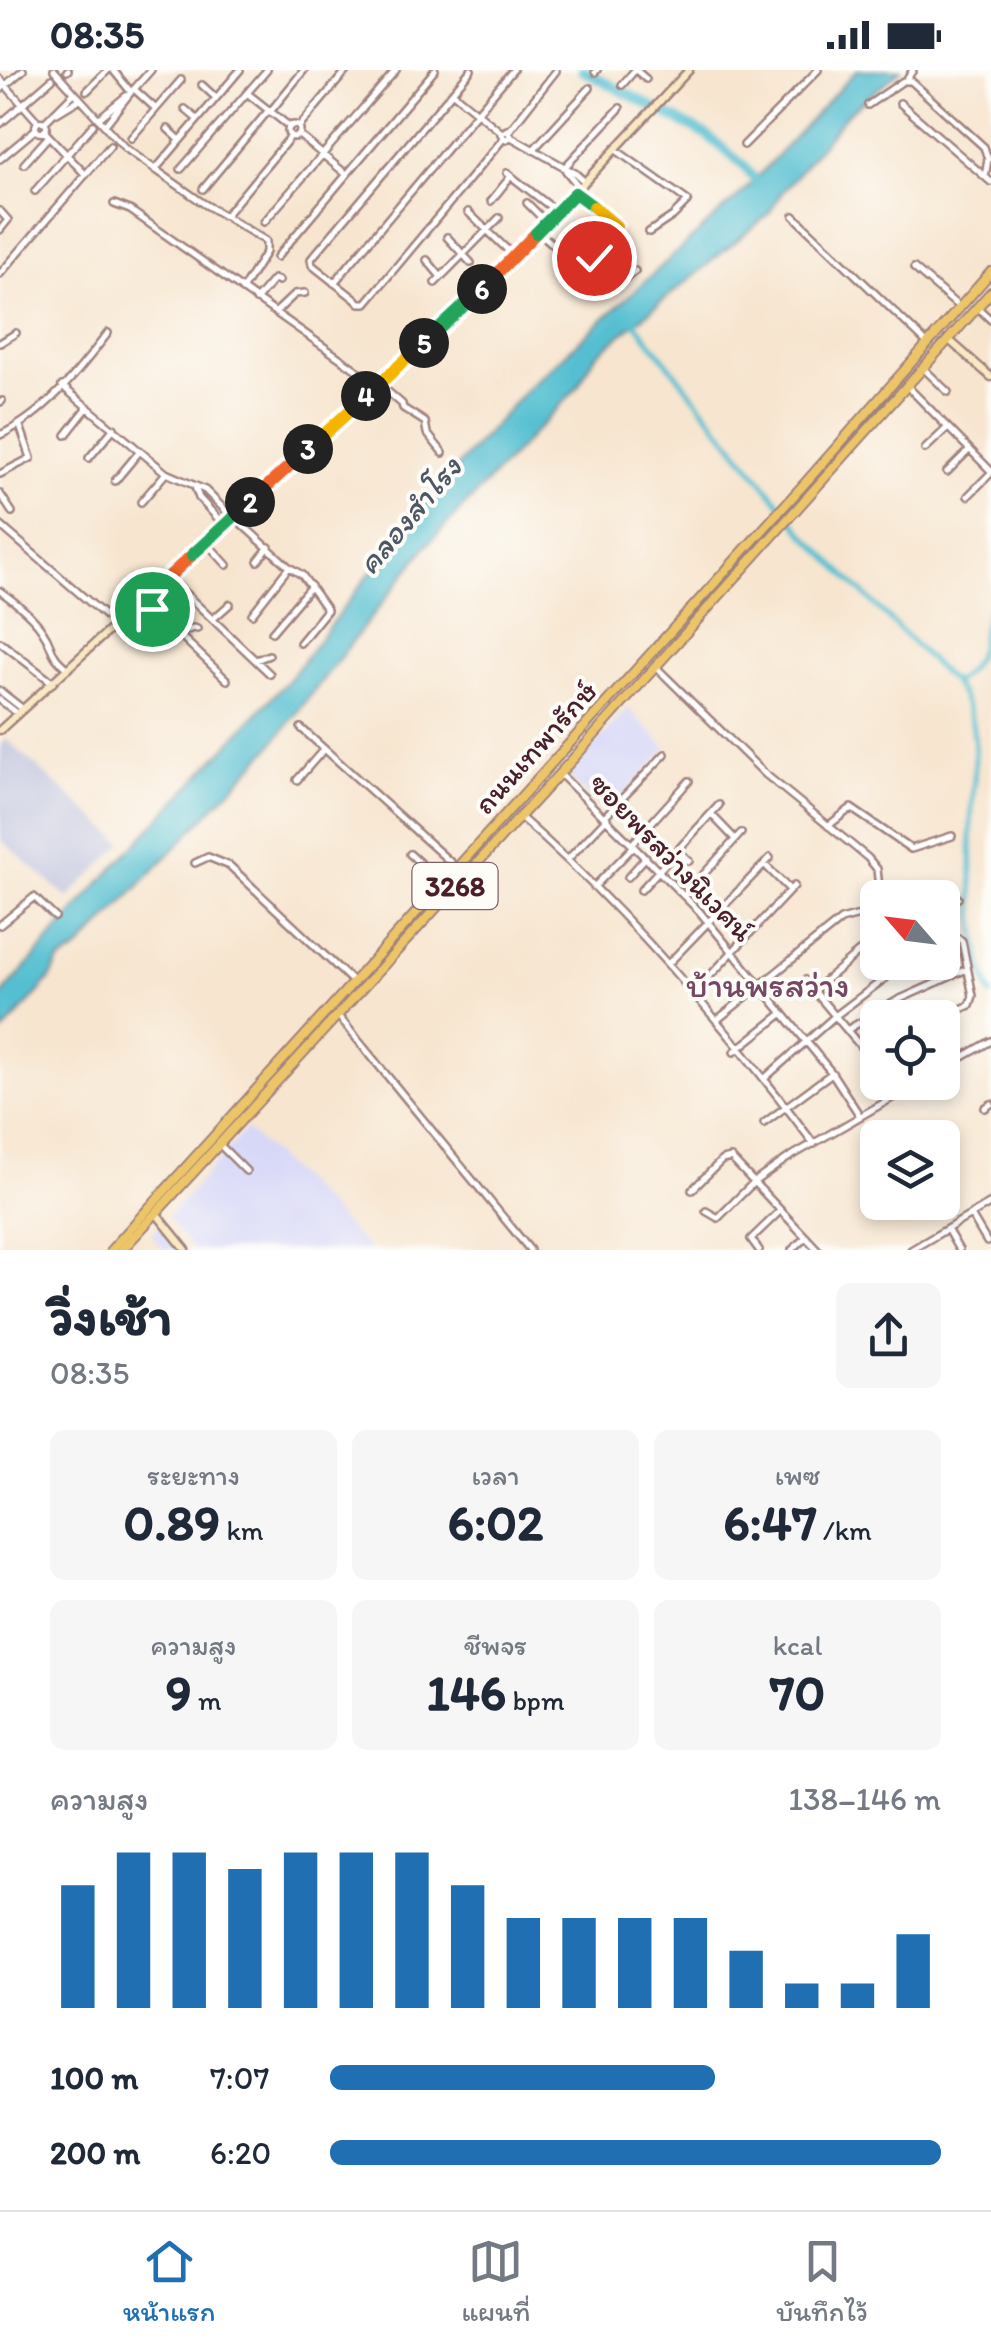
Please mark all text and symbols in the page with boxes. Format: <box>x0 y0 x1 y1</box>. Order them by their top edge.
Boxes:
text: 08:35 <box>50 12 144 58</box>
pin <box>552 216 637 301</box>
icon: check <box>567 231 622 286</box>
pin: 6 <box>457 264 507 314</box>
text: 6 <box>475 272 489 306</box>
pin: 5 <box>399 318 449 368</box>
text: 5 <box>417 326 431 360</box>
pin: 4 <box>341 371 391 421</box>
text: 4 <box>358 379 374 413</box>
pin: 3 <box>283 424 333 474</box>
text: 3 <box>300 432 316 466</box>
water label: คลองสำโรง <box>349 448 470 582</box>
pin: 2 <box>225 477 275 527</box>
text: 2 <box>243 485 257 519</box>
pin <box>110 567 195 652</box>
icon: arrive <box>125 582 180 637</box>
street label: ถนนเทพารักษ์ <box>465 672 605 821</box>
street label: ซอยพรสว่างนิเวศน์ <box>582 765 762 949</box>
road number: 3268 <box>412 863 498 909</box>
north arrow <box>860 880 960 980</box>
map controls <box>860 880 960 1220</box>
district label: บ้านพรสว่าง <box>686 964 850 1006</box>
button: locate <box>860 1000 960 1100</box>
button: layers <box>860 1120 960 1220</box>
text: วิ่งเช้า <box>50 1283 172 1349</box>
button: share <box>836 1283 941 1388</box>
text: 08:35 <box>50 1354 129 1392</box>
text: ระยะทาง <box>147 1458 240 1492</box>
text: เวลา <box>471 1458 520 1492</box>
text: เพซ <box>775 1458 820 1492</box>
text: 0.89 <box>124 1492 220 1553</box>
text: 6:02 <box>448 1492 543 1553</box>
text: 6:47 <box>723 1492 817 1553</box>
text: km <box>220 1513 263 1547</box>
text: /km <box>817 1513 872 1547</box>
text: ความสูง <box>150 1628 237 1662</box>
text: ชีพจร <box>464 1628 527 1662</box>
text: kcal <box>773 1628 822 1662</box>
text: 9 <box>165 1662 192 1723</box>
text: 146 <box>427 1662 506 1723</box>
text: 70 <box>770 1662 825 1723</box>
text: m <box>192 1683 222 1717</box>
text: bpm <box>506 1683 564 1717</box>
text: ความสูง <box>50 1780 148 1818</box>
text: 138–146 m <box>788 1780 941 1818</box>
text: 100 m <box>50 2059 138 2097</box>
text: 7:07 <box>210 2059 269 2097</box>
text: 200 m <box>50 2134 140 2172</box>
text: 6:20 <box>210 2134 271 2172</box>
tab: หน้าแรก <box>123 2234 216 2328</box>
tab: แผนที่ <box>461 2234 530 2328</box>
tab: บันทึกไว้ <box>776 2234 868 2328</box>

